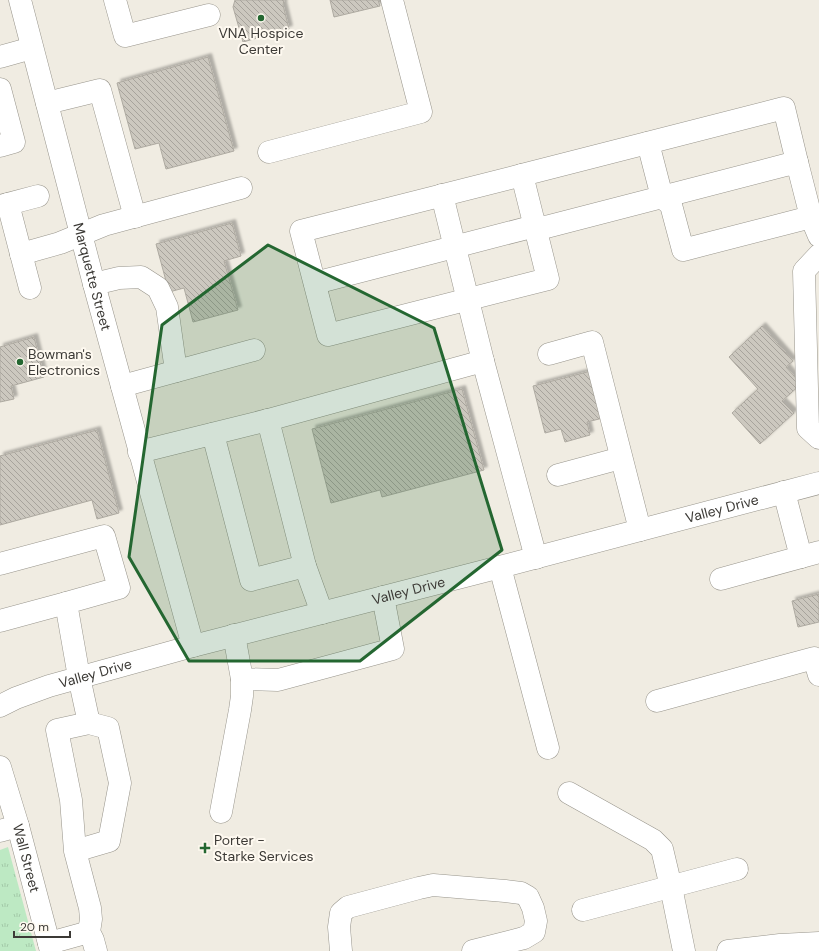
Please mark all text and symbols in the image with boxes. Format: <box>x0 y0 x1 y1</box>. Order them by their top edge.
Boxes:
marker: VNA Hospice Center <box>256 13 266 23</box>
place label: VNA Hospice Center <box>218 24 304 58</box>
street label: Marquette Street <box>69 221 115 333</box>
place label: Bowman's Electronics <box>28 345 100 379</box>
marker: Bowman's Electronics <box>15 357 25 367</box>
street label: Valley Drive <box>683 490 761 527</box>
street label: Valley Drive <box>370 572 447 609</box>
street label: Valley Drive <box>57 654 134 692</box>
street label: Wall Street <box>9 822 44 894</box>
place label: Porter - Starke Services <box>214 831 314 865</box>
marker: Porter - Starke Services <box>199 842 211 854</box>
scale bar <box>14 913 70 939</box>
text: 20 m <box>20 919 49 935</box>

